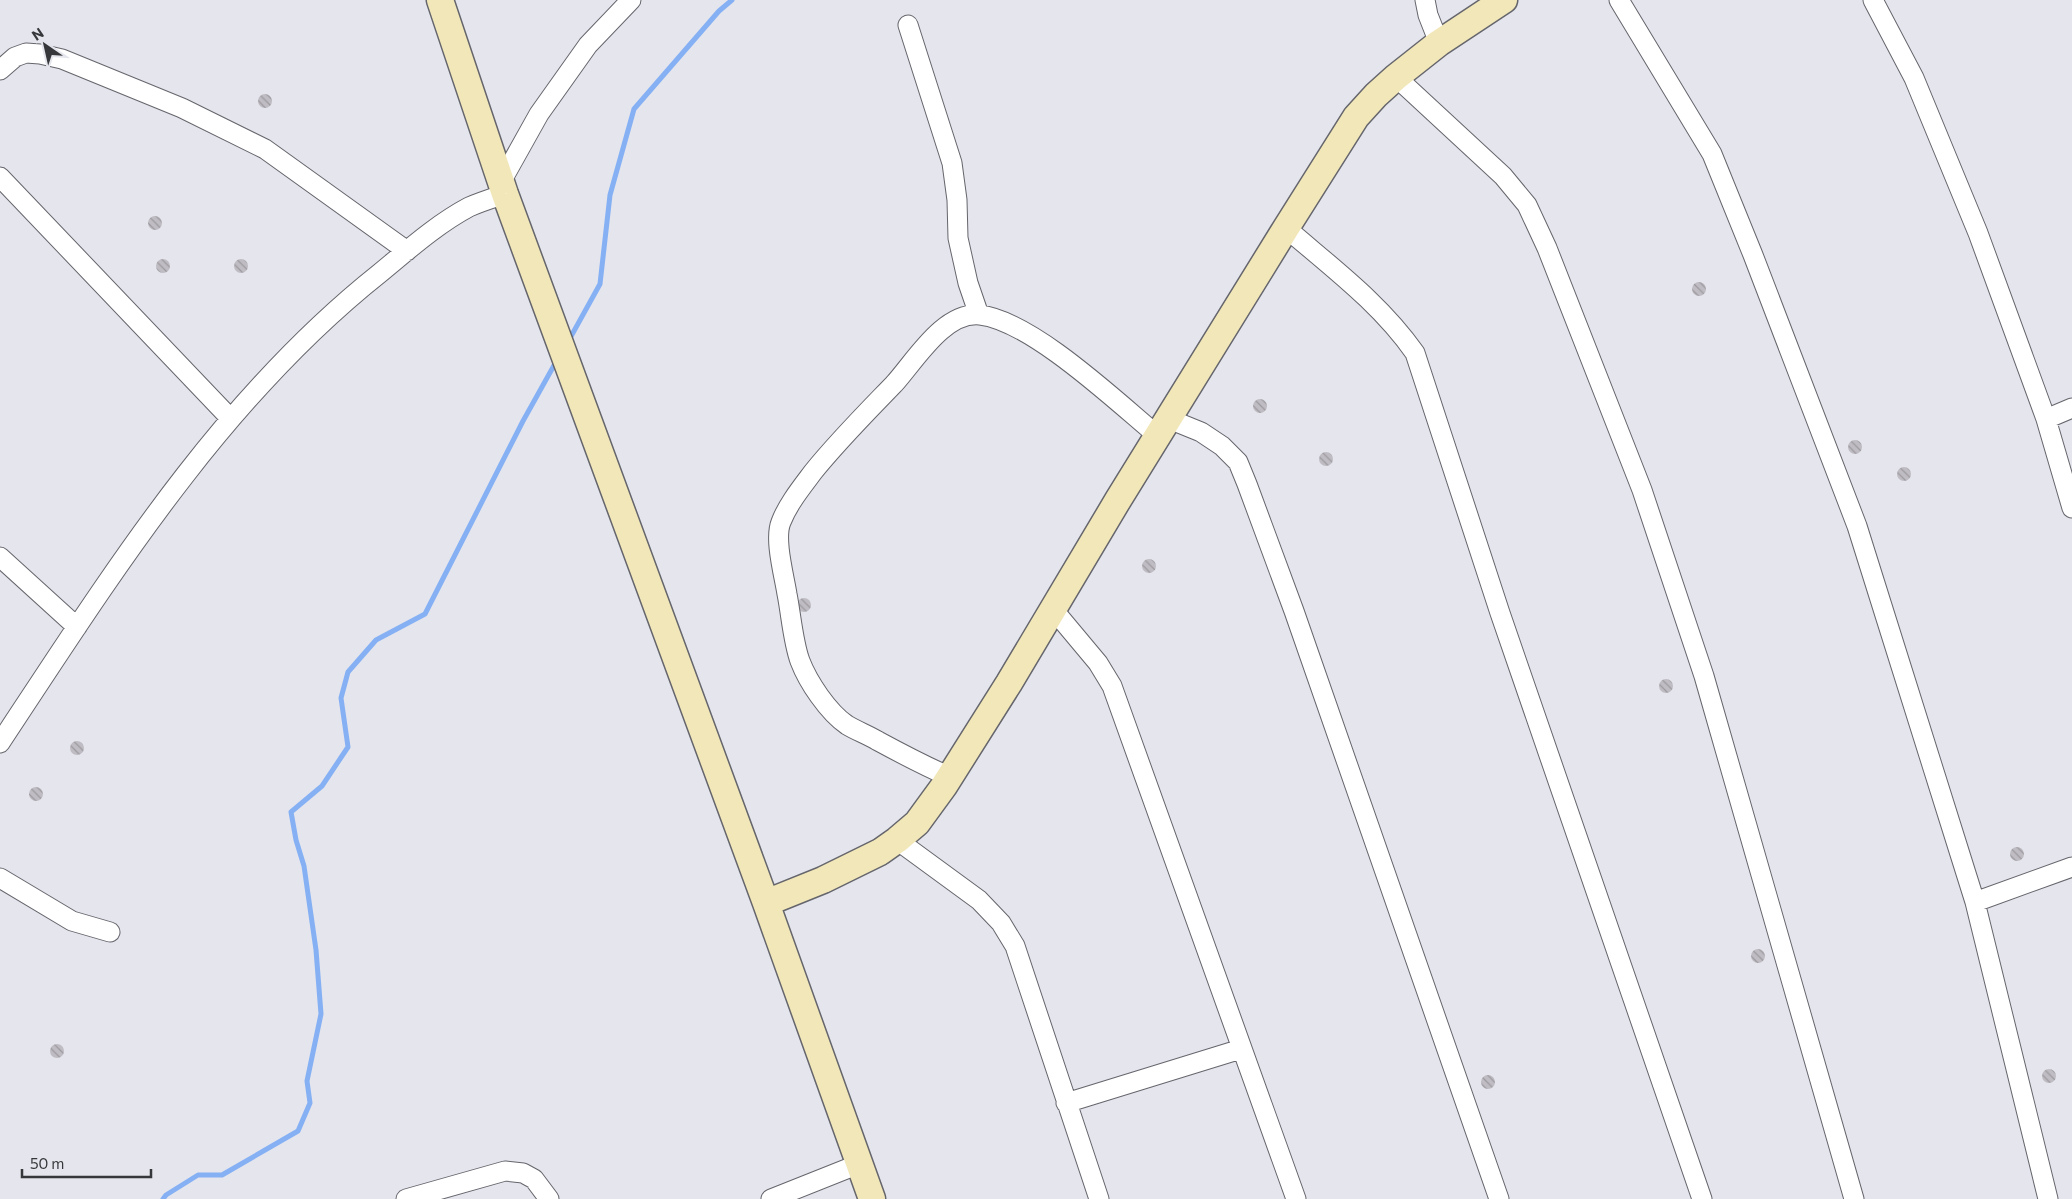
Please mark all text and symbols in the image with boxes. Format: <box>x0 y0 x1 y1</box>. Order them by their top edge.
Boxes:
north arrow <box>20 20 70 70</box>
text: N <box>28 24 47 44</box>
scale bar <box>22 1146 151 1178</box>
text: 50 m <box>30 1154 64 1172</box>

